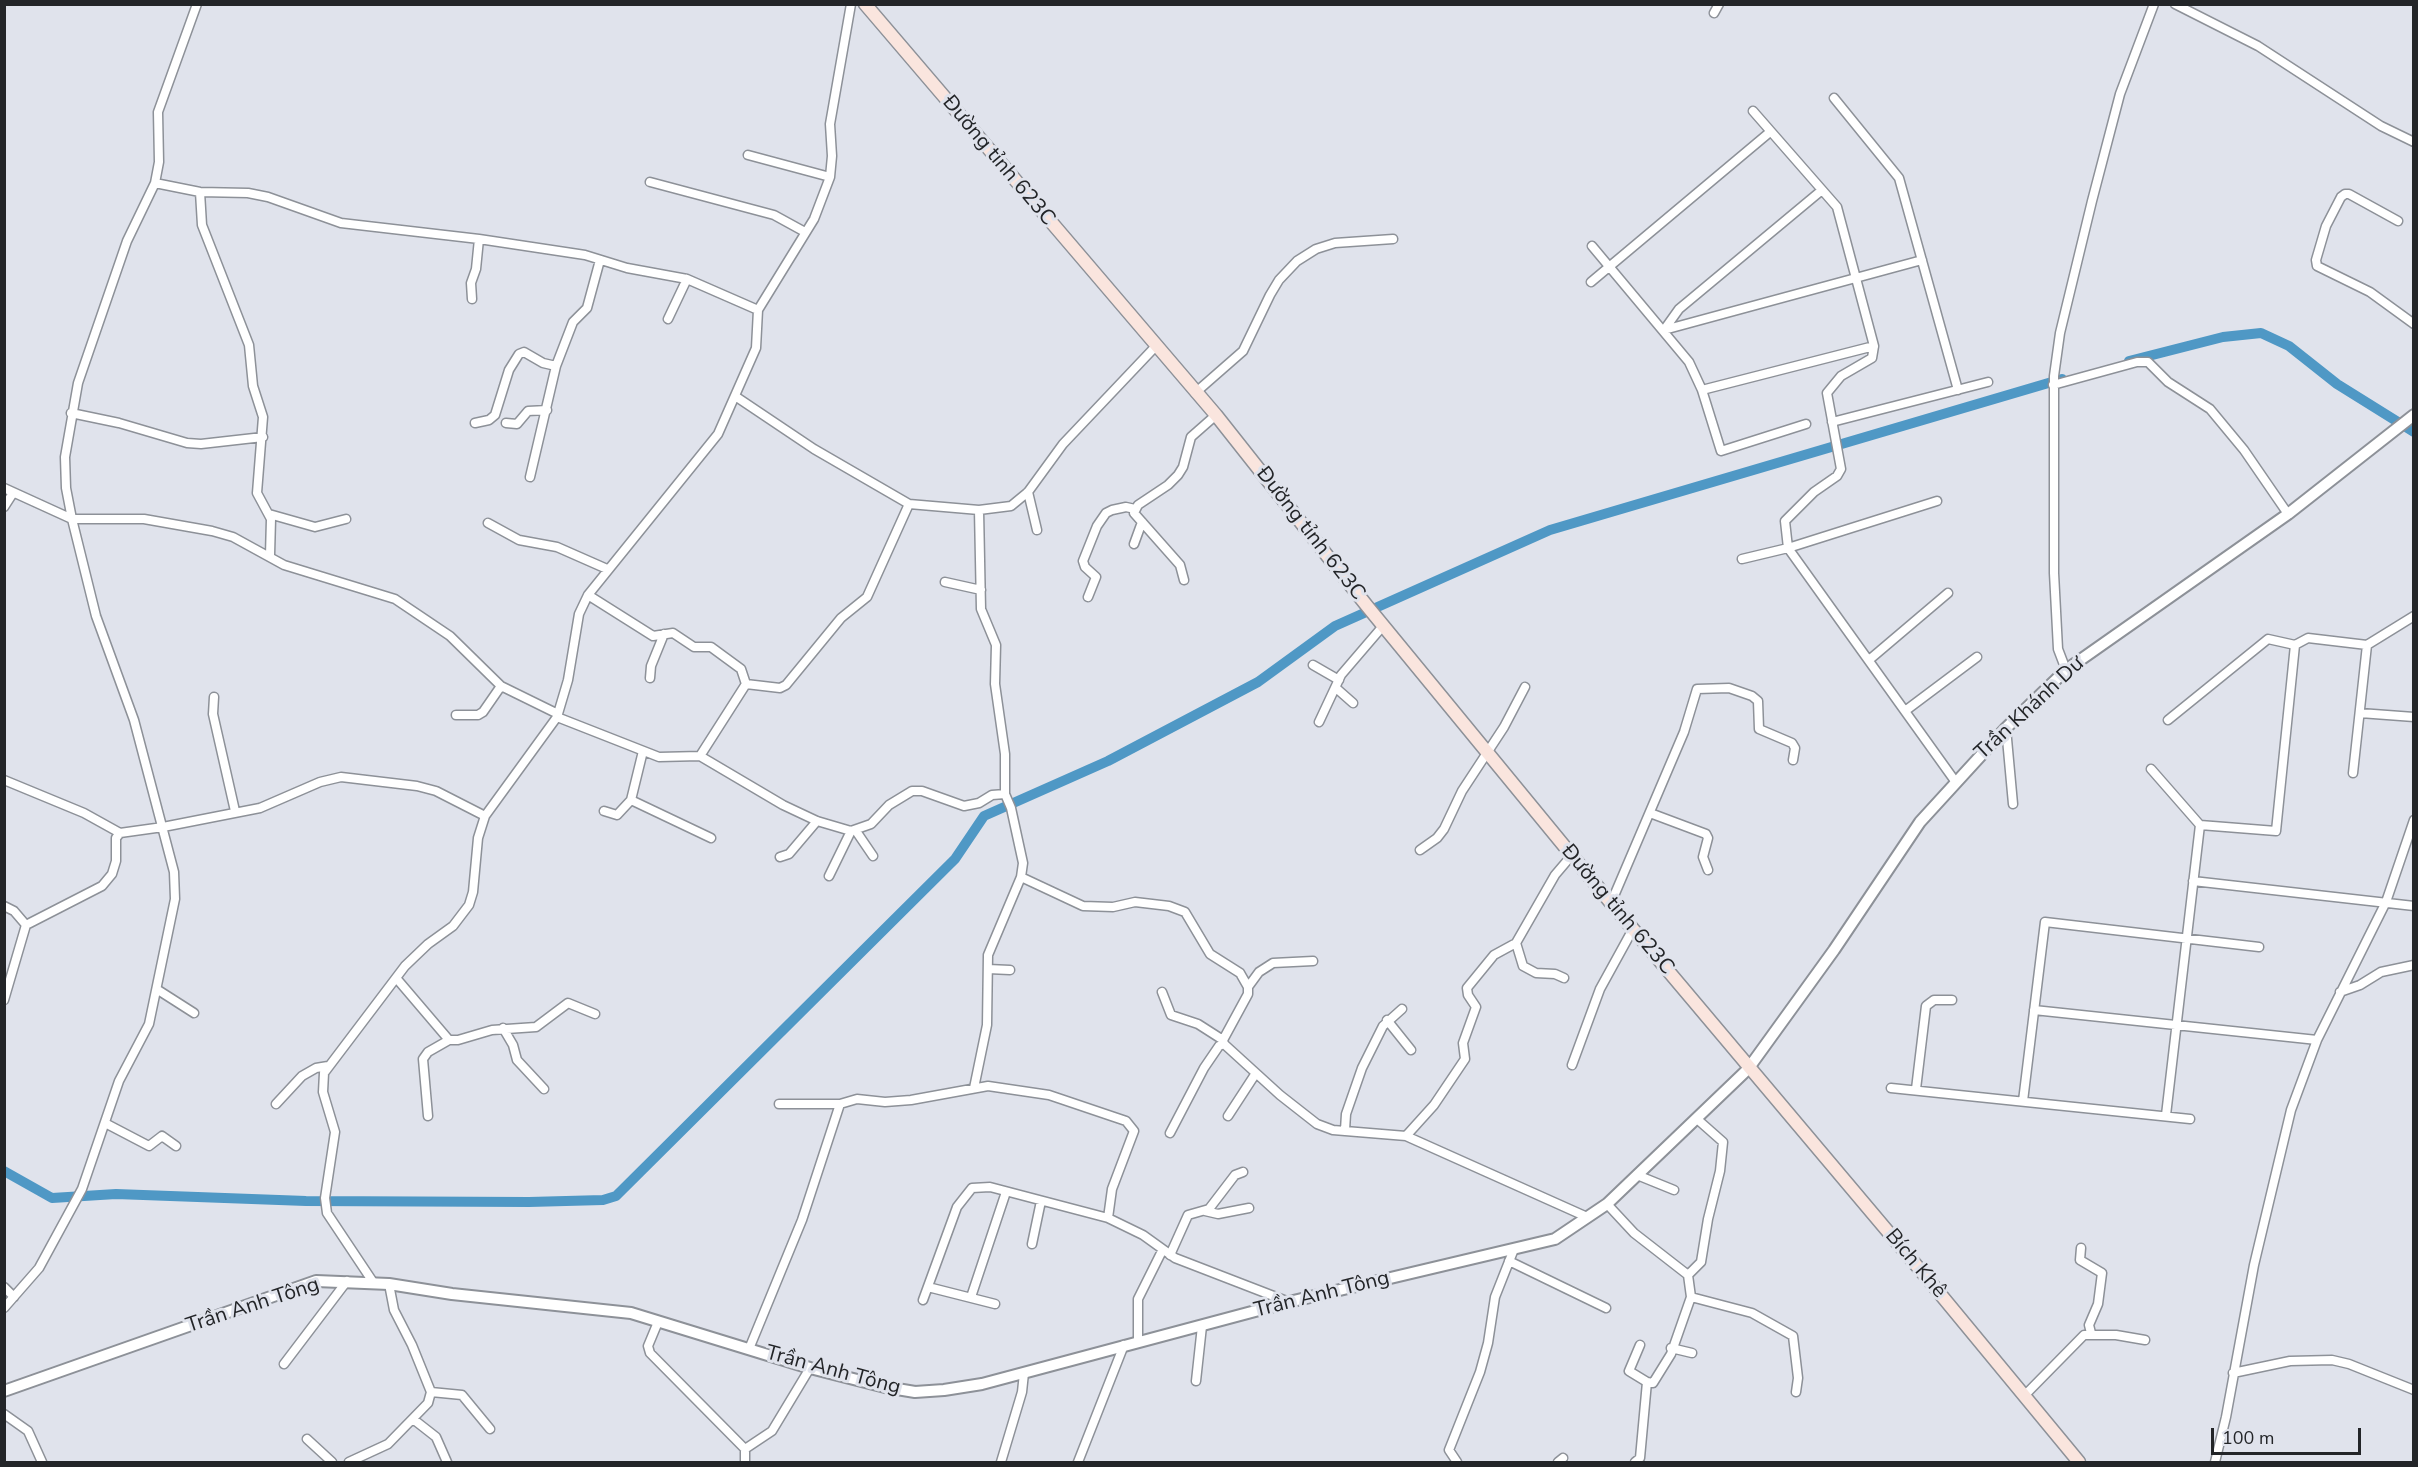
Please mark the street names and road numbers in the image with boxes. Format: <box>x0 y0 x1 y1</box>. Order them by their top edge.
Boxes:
street label: Đường tỉnh 623C <box>936 91 1060 231</box>
street label: Đường tỉnh 623C <box>1250 462 1370 606</box>
street label: Trần Khánh Dư <box>1970 652 2090 766</box>
street label: Đường tỉnh 623C <box>1555 840 1679 980</box>
street label: Bích Khê <box>1879 1224 1951 1304</box>
street label: Trần Anh Tông <box>1252 1266 1392 1324</box>
street label: Trần Anh Tông <box>183 1273 323 1339</box>
street label: Trần Anh Tông <box>763 1341 903 1401</box>

